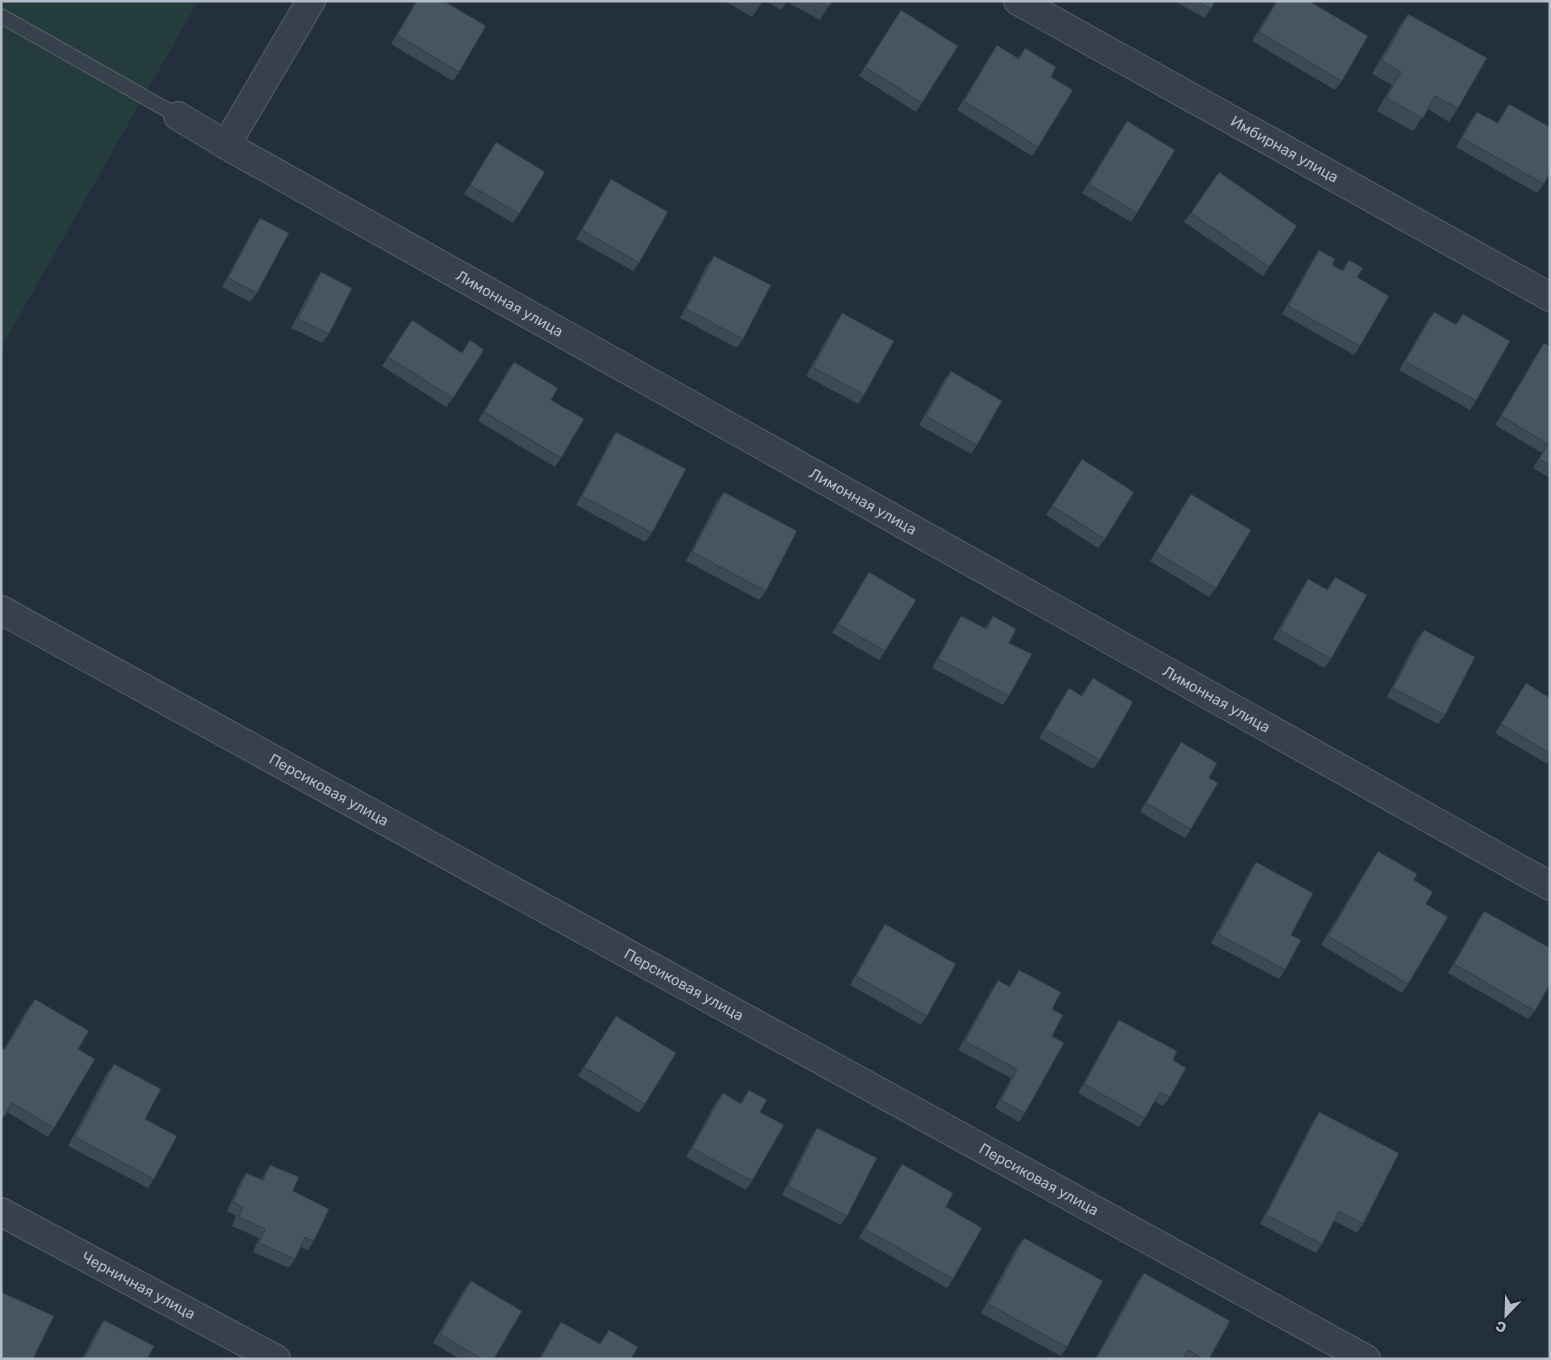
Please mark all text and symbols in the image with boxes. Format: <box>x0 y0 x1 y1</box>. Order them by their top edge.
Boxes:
street label: Имбирная улица <box>1227 112 1342 186</box>
street label: Лимонная улица <box>453 266 566 341</box>
street label: Лимонная улица <box>806 464 920 539</box>
street label: Лимонная улица <box>1160 662 1273 736</box>
street label: Персиковая улица <box>266 750 392 830</box>
street label: Персиковая улица <box>621 945 747 1025</box>
street label: Персиковая улица <box>976 1140 1102 1220</box>
street label: Черничная улица <box>79 1248 198 1323</box>
north arrow <box>1481 1290 1531 1340</box>
text: С <box>1493 1317 1509 1336</box>

